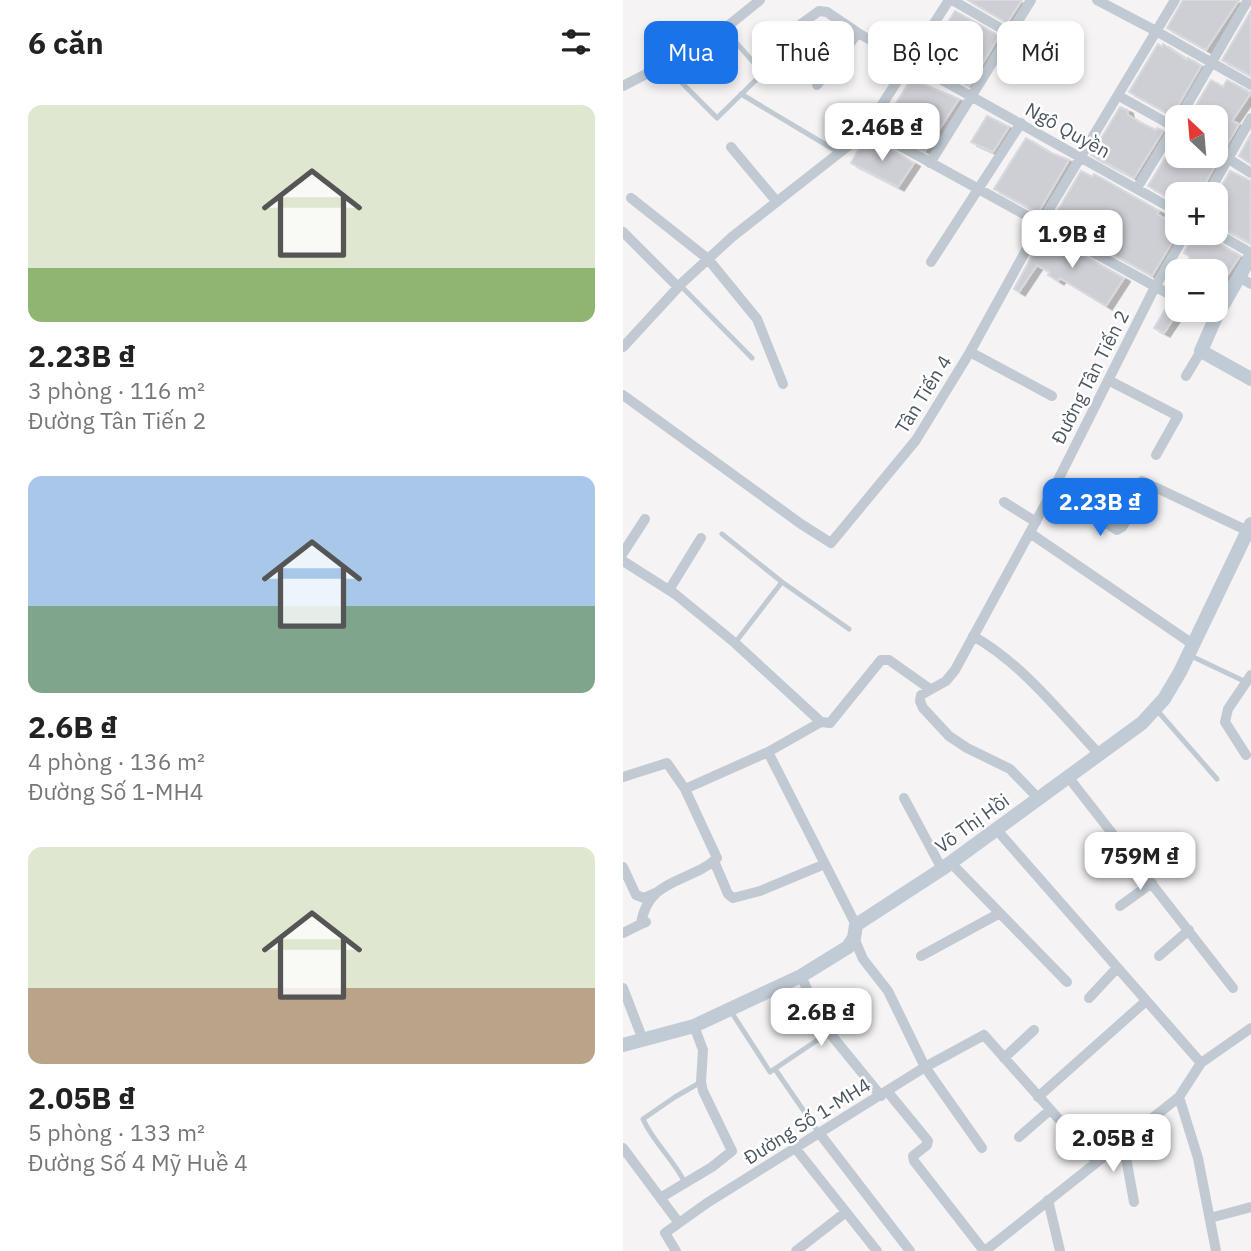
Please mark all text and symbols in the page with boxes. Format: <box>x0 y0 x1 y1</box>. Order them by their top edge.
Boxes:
chip: Mua <box>644 21 738 84</box>
chip: Thuê <box>752 21 854 84</box>
chip: Bộ lọc <box>868 21 983 84</box>
chip: Mới <box>997 21 1084 84</box>
text: 6 căn <box>28 23 104 62</box>
icon: filters <box>557 23 595 61</box>
street label: Ngô Quyền <box>1021 97 1115 163</box>
pin: 2.46B ₫ <box>817 104 947 163</box>
north arrow <box>1165 105 1229 168</box>
map controls <box>1165 105 1228 322</box>
text: 2.46B ₫ <box>841 111 923 141</box>
icon: home <box>249 150 375 276</box>
button: + <box>1165 182 1228 245</box>
pin: 1.9B ₫ <box>1015 210 1129 270</box>
text: 1.9B ₫ <box>1038 218 1106 248</box>
button: − <box>1165 259 1228 322</box>
street label: Đường Tân Tiến 2 <box>1046 306 1134 448</box>
text: 2.23B ₫ <box>28 336 136 375</box>
street label: Tân Tiến 4 <box>890 350 956 438</box>
text: 3 phòng · 116 m² <box>28 375 205 405</box>
text: Đường Tân Tiến 2 <box>28 405 206 435</box>
pin: 2.23B ₫ <box>1035 478 1165 538</box>
text: 2.23B ₫ <box>1059 486 1141 516</box>
icon: home <box>249 521 375 647</box>
text: 2.6B ₫ <box>28 707 118 746</box>
text: 4 phòng · 136 m² <box>28 746 205 776</box>
text: Đường Số 1-MH4 <box>28 776 203 806</box>
street label: Võ Thị Hồi <box>930 788 1014 858</box>
pin: 759M ₫ <box>1083 832 1197 892</box>
text: 759M ₫ <box>1101 840 1179 870</box>
icon: home <box>249 892 375 1018</box>
pin: 2.6B ₫ <box>764 988 878 1048</box>
text: 2.6B ₫ <box>787 996 855 1026</box>
street label: Đường Số 1-MH4 <box>739 1072 875 1170</box>
text: 2.05B ₫ <box>28 1078 136 1117</box>
pin: 2.05B ₫ <box>1048 1114 1178 1174</box>
text: 5 phòng · 133 m² <box>28 1117 205 1147</box>
text: 2.05B ₫ <box>1072 1122 1154 1152</box>
text: Đường Số 4 Mỹ Huề 4 <box>28 1147 248 1177</box>

